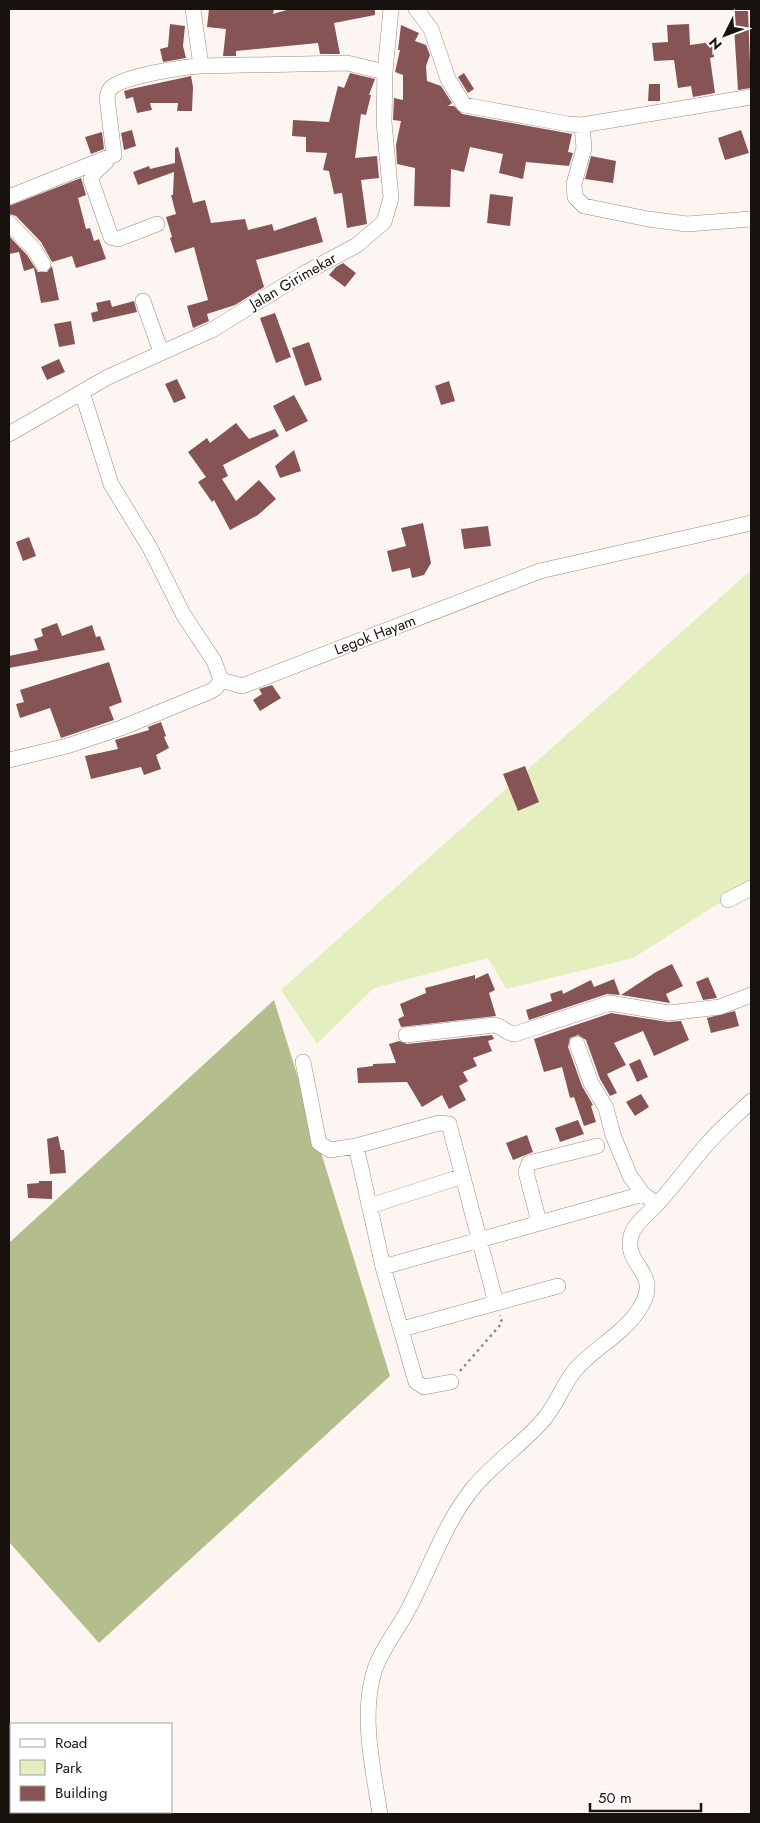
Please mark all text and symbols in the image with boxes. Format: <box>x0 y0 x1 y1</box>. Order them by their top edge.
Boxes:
north arrow <box>700 10 750 60</box>
text: N <box>704 33 726 55</box>
street label: Jalan Girimekar <box>244 247 341 316</box>
street label: Legok Hayam <box>331 609 419 661</box>
legend <box>10 1723 172 1813</box>
text: Road <box>55 1732 87 1754</box>
text: Park <box>55 1757 82 1779</box>
scale bar <box>590 1780 701 1812</box>
text: Building <box>55 1782 107 1804</box>
text: 50 m <box>598 1787 632 1809</box>

